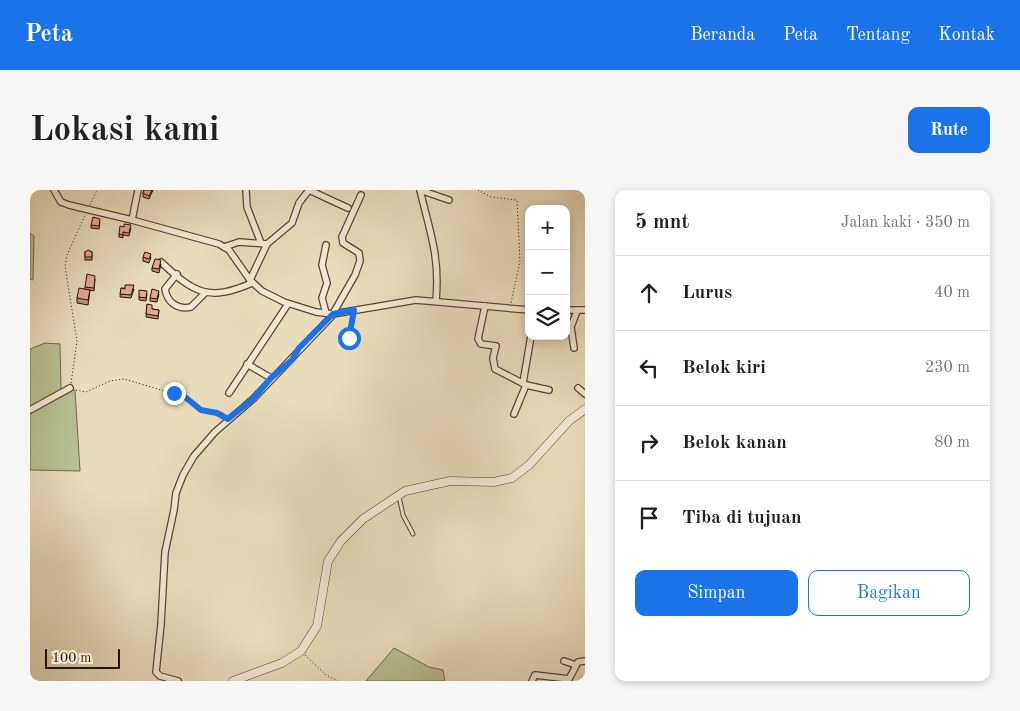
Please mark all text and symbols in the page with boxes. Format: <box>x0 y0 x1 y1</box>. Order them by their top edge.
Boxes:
text: Peta <box>25 23 73 47</box>
text: Beranda <box>690 26 755 44</box>
text: Peta <box>783 26 818 44</box>
text: Tentang <box>846 26 910 44</box>
text: Kontak <box>938 26 995 44</box>
button: Rute <box>908 107 990 153</box>
text: Lokasi kami <box>30 113 219 148</box>
map controls <box>525 205 570 340</box>
button: + <box>525 205 570 250</box>
text: 5 mnt <box>635 212 689 233</box>
text: Jalan kaki · 350 m <box>841 215 970 231</box>
button: − <box>525 250 570 295</box>
icon: ahead <box>635 279 663 307</box>
text: Lurus <box>682 284 732 303</box>
text: 40 m <box>934 285 970 301</box>
button: layers <box>525 295 570 340</box>
route start <box>338 327 361 350</box>
icon: left <box>635 354 663 382</box>
text: Belok kiri <box>682 359 766 378</box>
text: 230 m <box>925 360 970 376</box>
route end <box>163 382 186 405</box>
icon: right <box>635 429 663 457</box>
text: Belok kanan <box>682 434 787 453</box>
text: 80 m <box>934 435 970 451</box>
icon: arrive <box>635 504 663 532</box>
text: Tiba di tujuan <box>682 509 802 528</box>
button: Simpan <box>635 570 798 616</box>
button: Bagikan <box>808 570 970 616</box>
scale bar <box>45 646 120 669</box>
text: 100 m <box>52 651 91 665</box>

